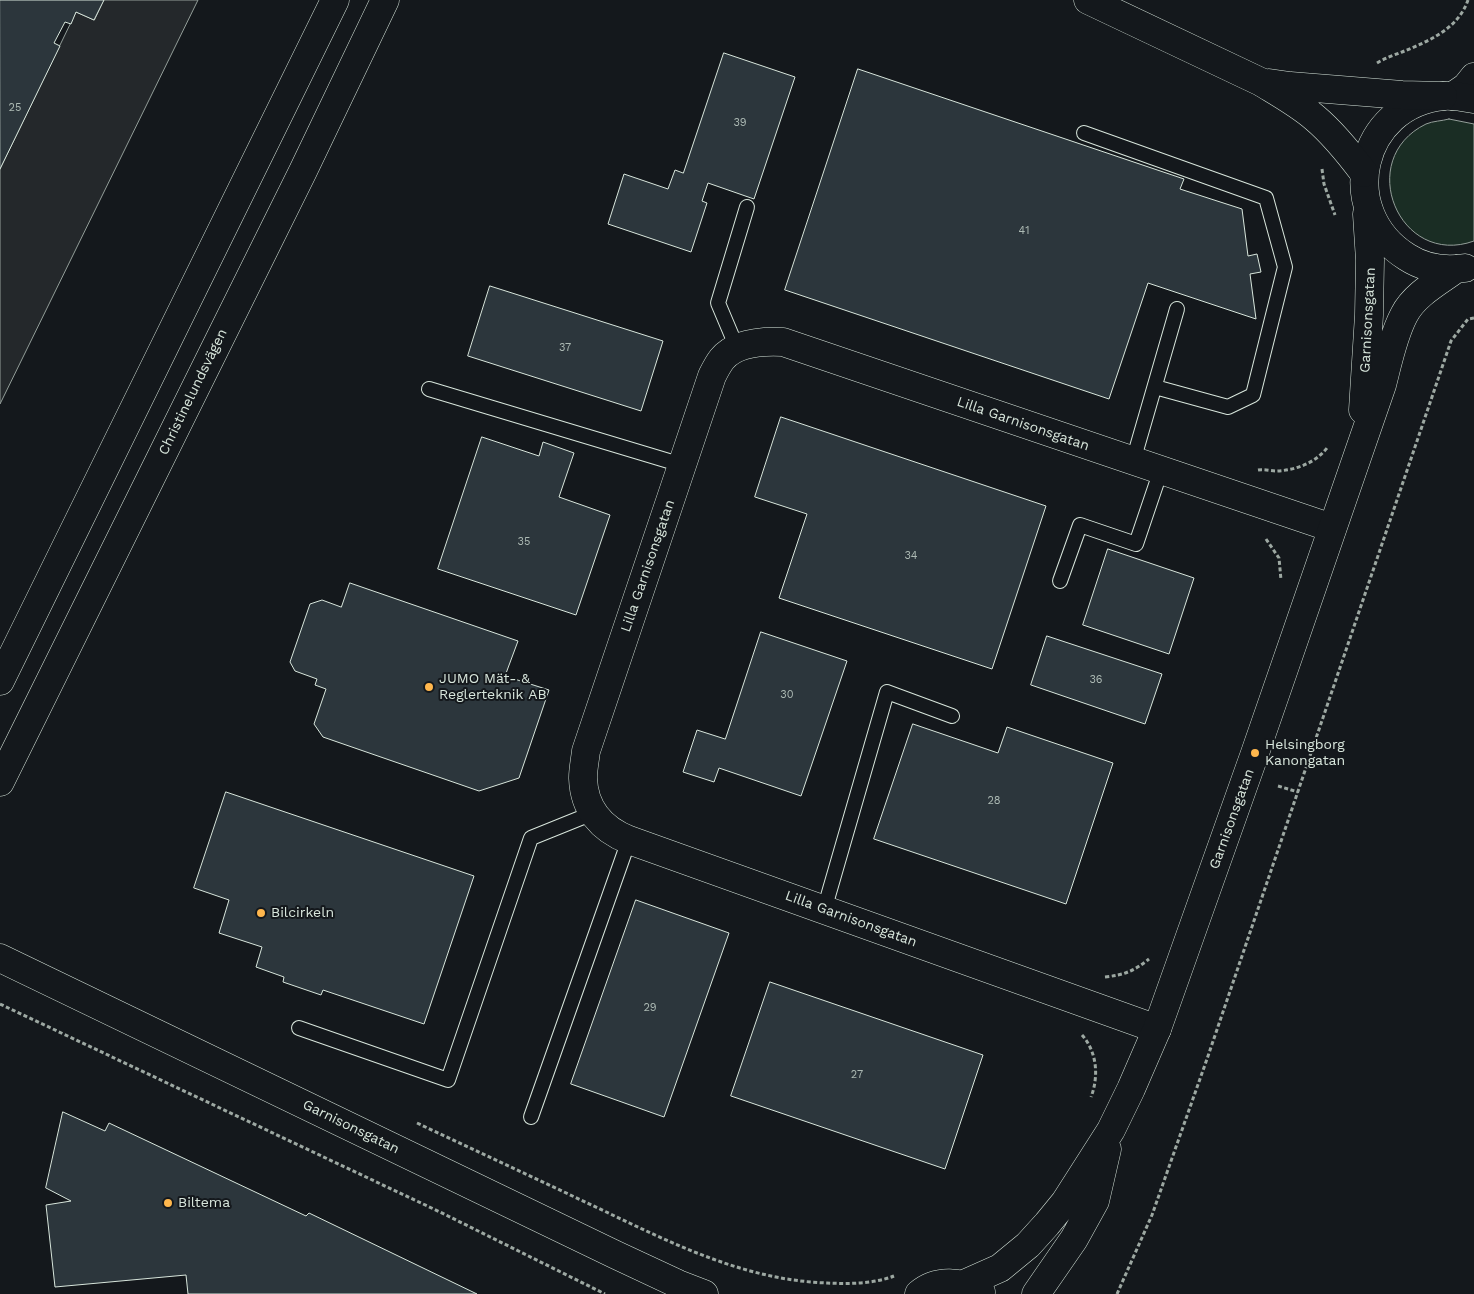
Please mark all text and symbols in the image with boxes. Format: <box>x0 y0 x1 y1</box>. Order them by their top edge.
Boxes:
house number: 25 <box>9 101 21 115</box>
house number: 39 <box>733 116 747 130</box>
house number: 41 <box>1019 224 1029 238</box>
street label: Garnisonsgatan <box>1357 267 1379 373</box>
street label: Christinelundsvägen <box>155 326 231 458</box>
house number: 37 <box>559 341 571 355</box>
street label: Lilla Garnisonsgatan <box>955 393 1091 455</box>
street label: Lilla Garnisonsgatan <box>617 498 679 634</box>
house number: 35 <box>518 535 530 549</box>
house number: 34 <box>904 549 918 563</box>
place label: JUMO Mät- & Reglerteknik AB <box>439 671 547 704</box>
house number: 36 <box>1089 673 1103 687</box>
marker: JUMO Mät- & Reglerteknik AB <box>423 681 435 693</box>
house number: 30 <box>780 688 794 702</box>
place label: Helsingborg Kanongatan <box>1265 737 1345 770</box>
marker: Helsingborg Kanongatan <box>1249 747 1261 759</box>
street label: Garnisonsgatan <box>1206 767 1258 871</box>
house number: 28 <box>987 794 1001 808</box>
street label: Lilla Garnisonsgatan <box>783 887 919 951</box>
place label: Bilcirkeln <box>271 905 334 921</box>
marker: Bilcirkeln <box>255 907 267 919</box>
house number: 29 <box>643 1001 657 1015</box>
house number: 27 <box>851 1068 863 1082</box>
street label: Garnisonsgatan <box>300 1096 402 1158</box>
place label: Biltema <box>178 1195 230 1211</box>
marker: Biltema <box>162 1197 174 1209</box>

